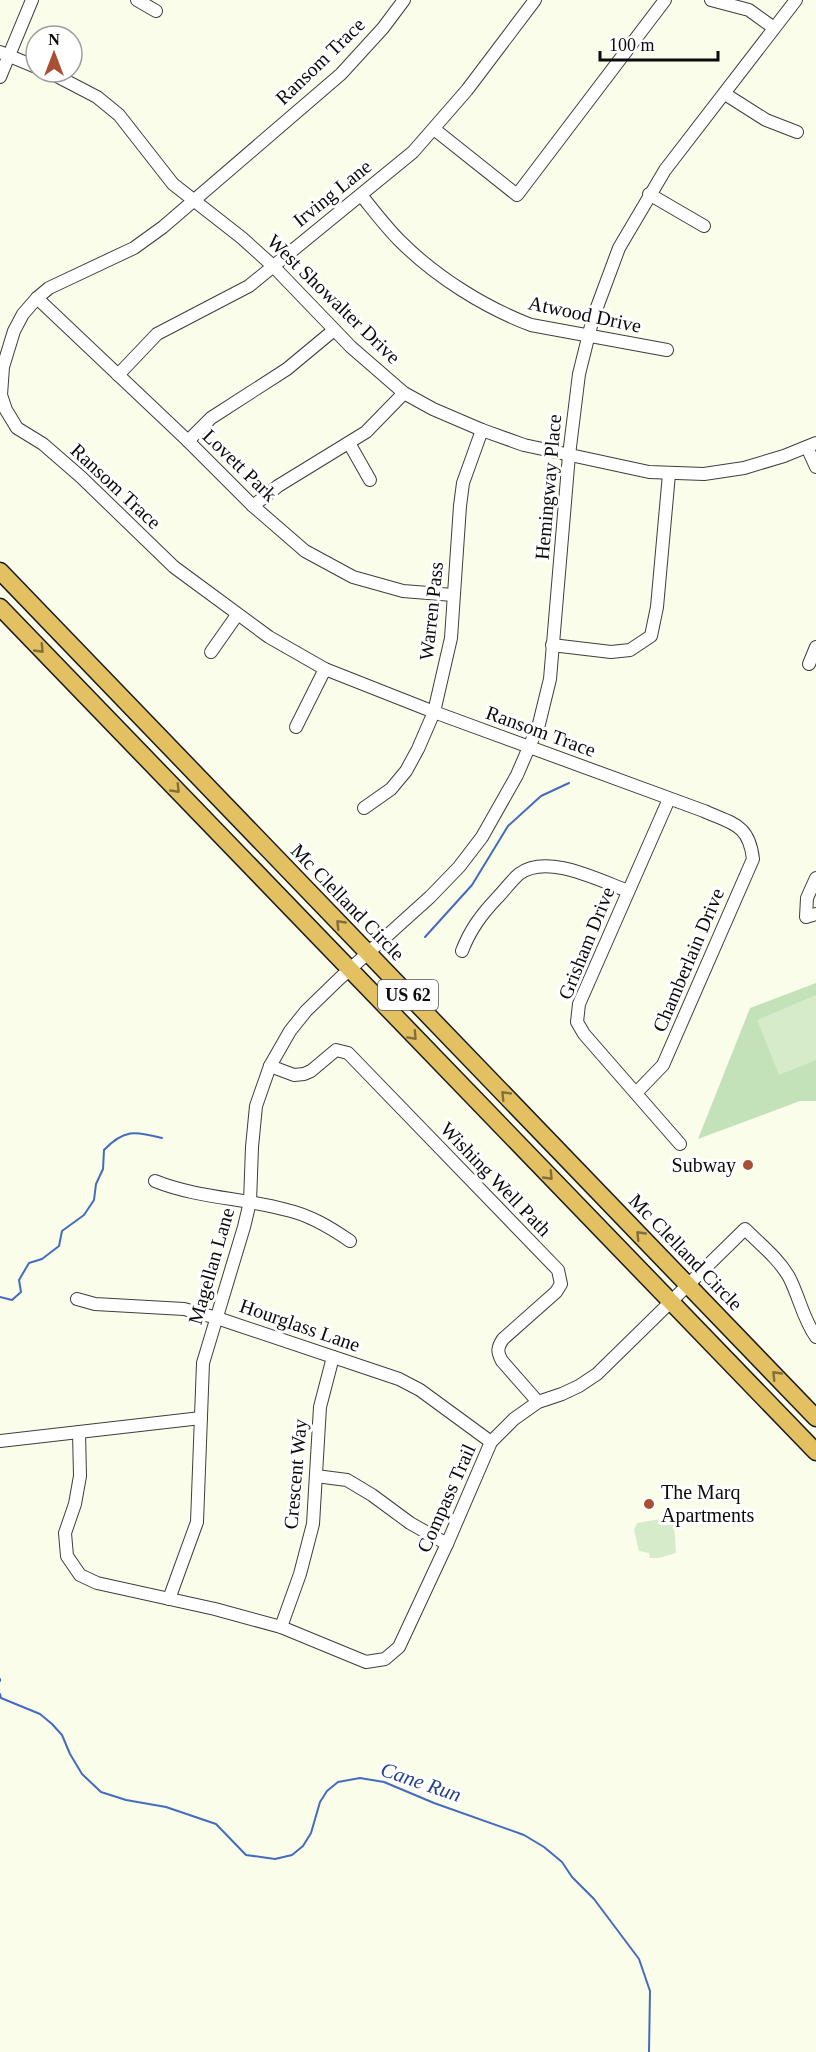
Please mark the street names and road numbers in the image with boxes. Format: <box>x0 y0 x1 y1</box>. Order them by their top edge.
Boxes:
street label: Ransom Trace <box>271 13 369 109</box>
street label: Irving Lane <box>289 155 376 232</box>
street label: West Showalter Drive <box>263 230 405 368</box>
street label: Atwood Drive <box>526 291 644 337</box>
street label: Hemingway Place <box>531 413 566 561</box>
street label: Lovett Park <box>199 424 281 506</box>
street label: Ransom Trace <box>66 439 166 533</box>
street label: Warren Pass <box>415 560 447 661</box>
street label: Ransom Trace <box>483 701 599 761</box>
street label: Mc Clelland Circle <box>287 839 409 965</box>
street label: Grisham Drive <box>553 883 619 1002</box>
street label: Chamberlain Drive <box>648 885 728 1035</box>
road number: US 62 <box>378 980 438 1010</box>
street label: Wishing Well Path <box>435 1118 556 1241</box>
street label: Mc Clelland Circle <box>625 1189 747 1315</box>
street label: Magellan Lane <box>184 1205 239 1327</box>
street label: Hourglass Lane <box>237 1294 363 1357</box>
street label: Crescent Way <box>279 1418 312 1530</box>
street label: Compass Trail <box>412 1440 481 1556</box>

